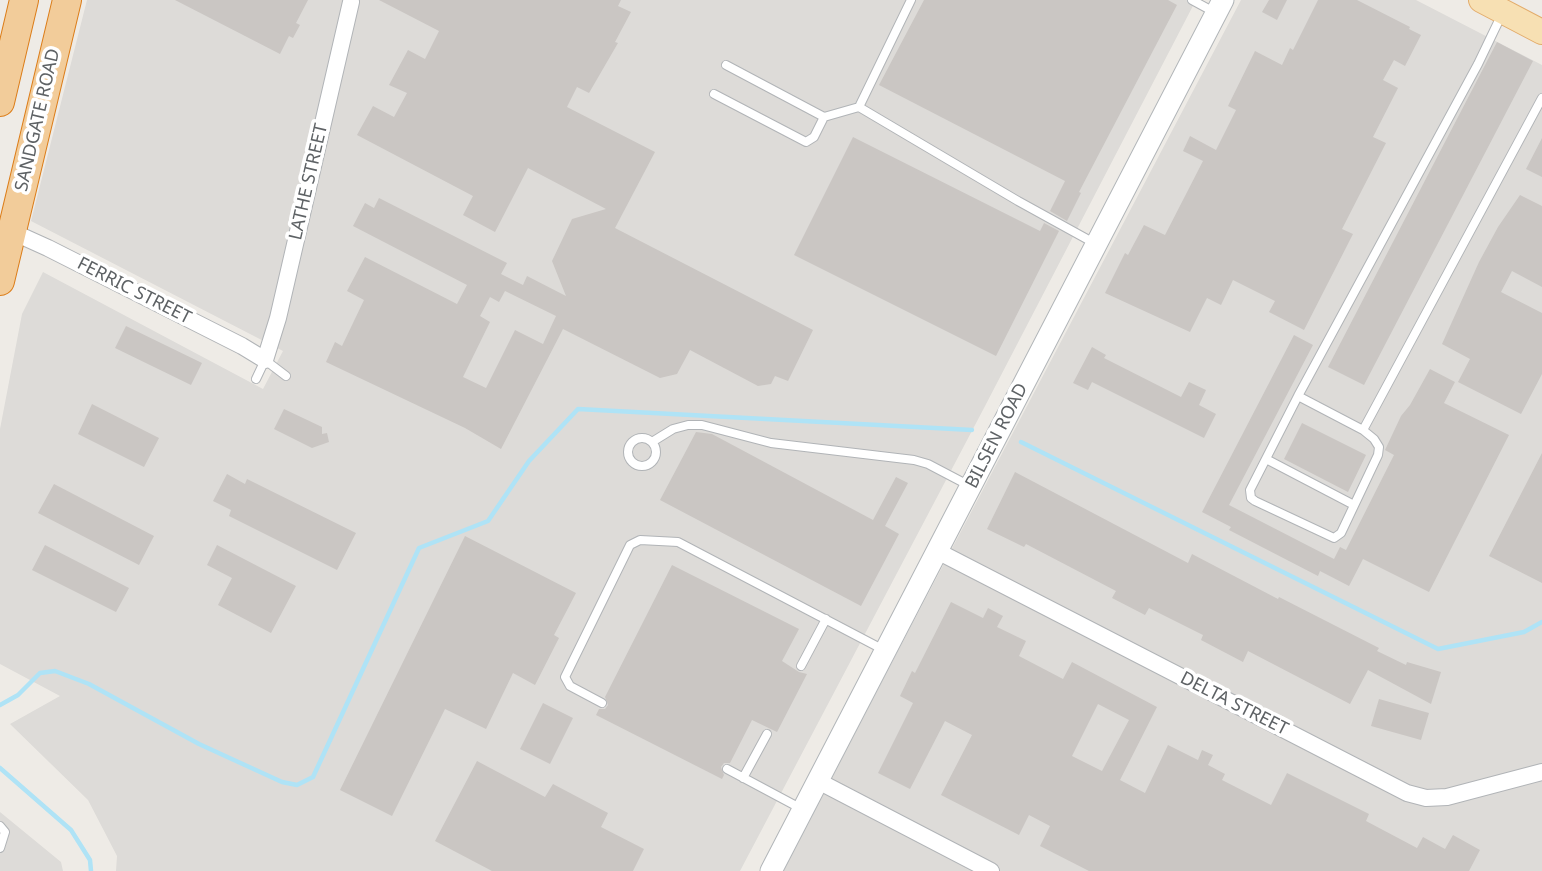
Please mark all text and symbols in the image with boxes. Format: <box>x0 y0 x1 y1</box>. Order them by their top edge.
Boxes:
street label: SANDGATE ROAD <box>11 47 65 193</box>
street label: LATHE STREET <box>285 122 333 242</box>
street label: FERRIC STREET <box>73 253 195 329</box>
street label: BILSEN ROAD <box>961 380 1033 492</box>
street label: DELTA STREET <box>1176 668 1292 740</box>

